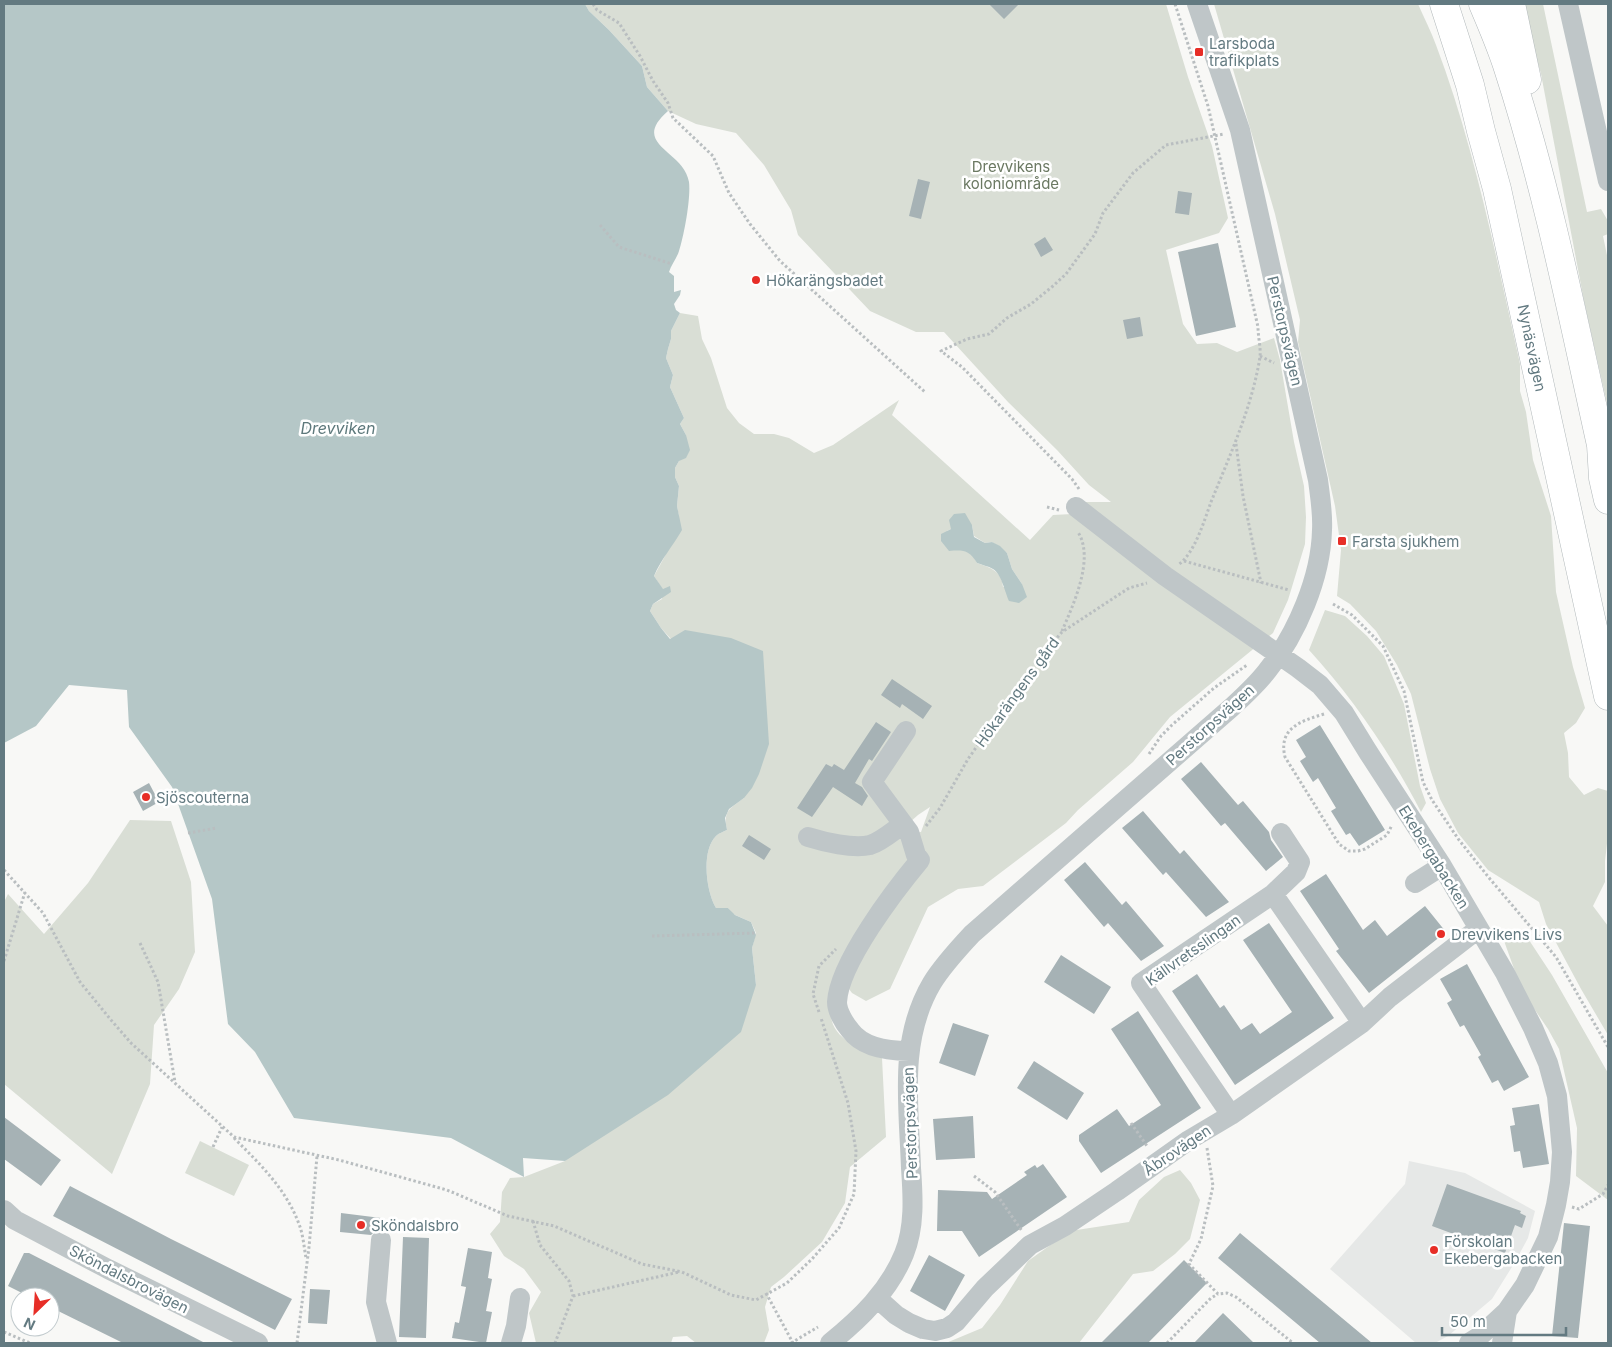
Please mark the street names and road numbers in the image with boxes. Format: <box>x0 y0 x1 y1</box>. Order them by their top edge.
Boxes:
street label: Perstorpsvägen <box>1263 274 1307 388</box>
street label: Nynäsvägen <box>1513 303 1551 393</box>
street label: Hökarängens gård <box>971 633 1063 751</box>
street label: Perstorpsvägen <box>1162 680 1258 770</box>
street label: Ekebergabacken <box>1395 802 1473 912</box>
street label: Källvretsslingan <box>1142 910 1244 990</box>
street label: Perstorpsvägen <box>899 1067 921 1179</box>
street label: Åbrovägen <box>1140 1121 1214 1179</box>
street label: Sköndalsbrovägen <box>66 1241 192 1317</box>

